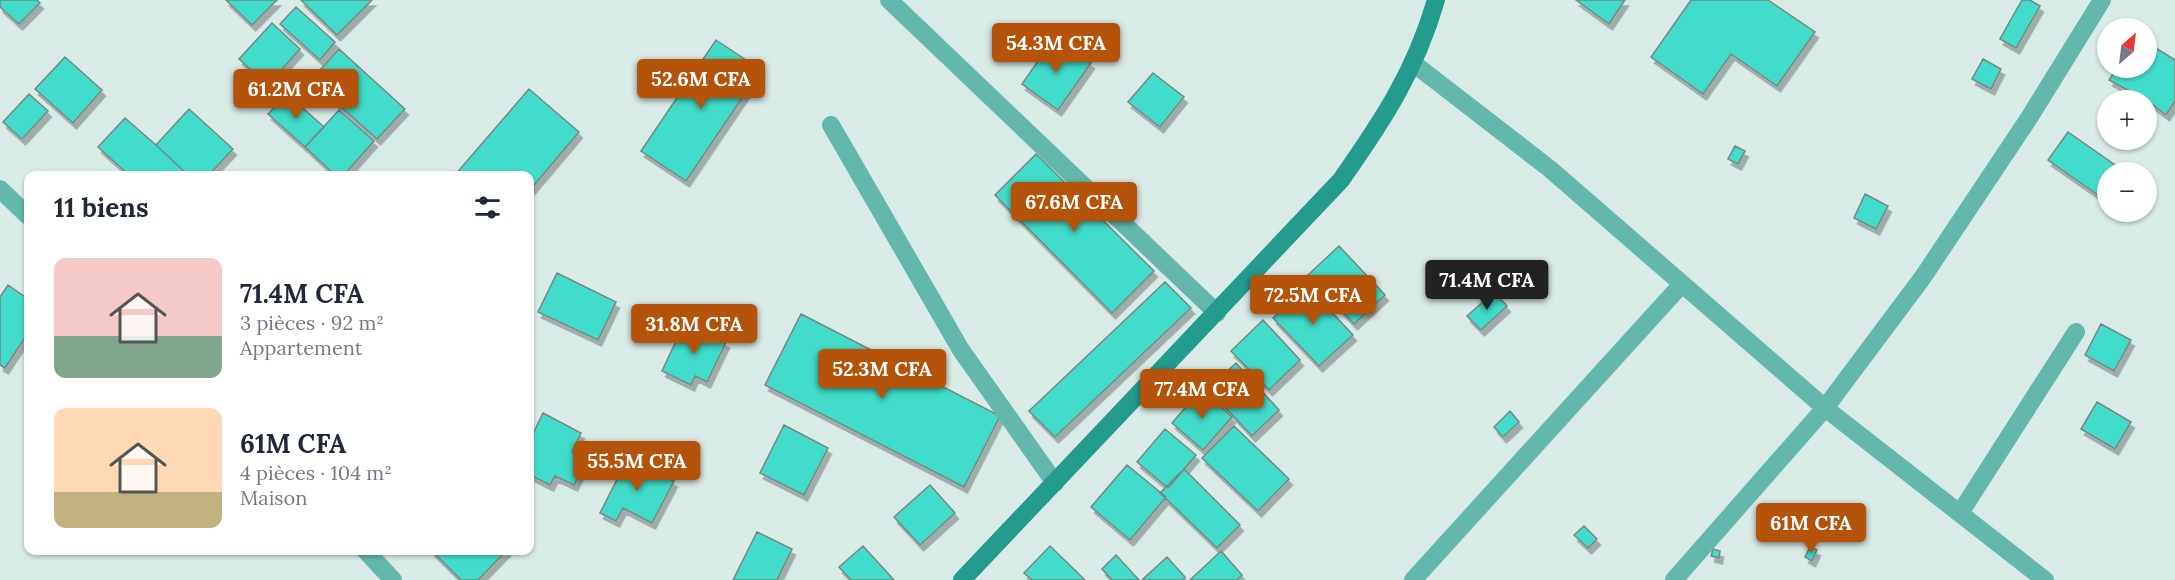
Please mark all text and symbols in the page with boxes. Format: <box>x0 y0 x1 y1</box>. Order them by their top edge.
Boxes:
north arrow <box>2097 18 2157 78</box>
map controls <box>2097 18 2157 222</box>
pin: 54.3M CFA <box>987 23 1125 74</box>
text: 54.3M CFA <box>1006 30 1106 55</box>
pin: 52.6M CFA <box>632 59 770 110</box>
text: 52.6M CFA <box>651 66 751 91</box>
pin: 61.2M CFA <box>227 69 365 120</box>
text: 61.2M CFA <box>247 76 345 101</box>
button: + <box>2097 90 2157 150</box>
button: − <box>2097 162 2157 222</box>
pin: 67.6M CFA <box>1005 182 1143 233</box>
text: 67.6M CFA <box>1025 189 1123 214</box>
text: 11 biens <box>54 191 149 224</box>
icon: filters <box>471 191 504 224</box>
pin: 71.4M CFA <box>1418 260 1556 311</box>
text: 71.4M CFA <box>1439 267 1535 292</box>
pin: 72.5M CFA <box>1244 275 1382 326</box>
text: 71.4M CFA <box>240 277 364 310</box>
icon: home <box>102 282 174 354</box>
text: 72.5M CFA <box>1264 282 1362 307</box>
pin: 31.8M CFA <box>625 304 763 355</box>
text: 3 pièces · 92 m² <box>240 310 384 335</box>
text: 31.8M CFA <box>645 311 743 336</box>
text: Appartement <box>240 335 363 360</box>
pin: 52.3M CFA <box>813 349 951 400</box>
text: 52.3M CFA <box>832 356 932 381</box>
pin: 77.4M CFA <box>1133 369 1271 420</box>
text: 77.4M CFA <box>1154 376 1250 401</box>
text: 61M CFA <box>240 427 346 460</box>
icon: home <box>102 432 174 504</box>
pin: 55.5M CFA <box>568 441 706 492</box>
text: 55.5M CFA <box>587 448 687 473</box>
text: 4 pièces · 104 m² <box>240 460 392 485</box>
text: Maison <box>240 485 307 510</box>
pin: 61M CFA <box>1756 503 1866 554</box>
text: 61M CFA <box>1770 510 1852 535</box>

